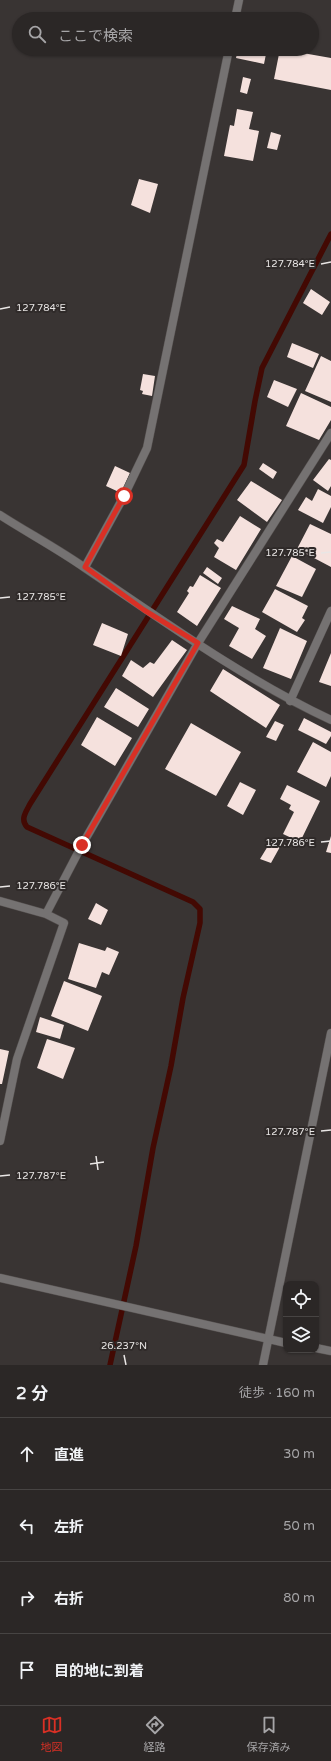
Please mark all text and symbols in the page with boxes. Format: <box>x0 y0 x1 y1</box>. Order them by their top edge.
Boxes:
search box <box>12 12 319 56</box>
icon: search <box>26 23 48 45</box>
text: ここで検索 <box>58 27 133 45</box>
text: 127.784°E <box>265 258 315 270</box>
text: 127.784°E <box>16 302 66 314</box>
route start <box>115 487 133 505</box>
text: 127.785°E <box>265 547 315 559</box>
text: 127.785°E <box>16 591 66 603</box>
route end <box>73 836 91 854</box>
text: 127.786°E <box>265 837 315 849</box>
text: 127.786°E <box>16 880 66 892</box>
text: 127.787°E <box>265 1126 315 1138</box>
text: 127.787°E <box>16 1170 66 1182</box>
map controls <box>283 1281 319 1353</box>
button: locate <box>283 1281 319 1317</box>
button: layers <box>283 1317 319 1353</box>
text: 26.237°N <box>101 1340 147 1352</box>
text: 2 分 <box>16 1383 48 1404</box>
text: 徒歩 · 160 m <box>239 1385 315 1401</box>
icon: ahead <box>16 1443 38 1465</box>
text: 直進 <box>54 1446 84 1464</box>
text: 30 m <box>283 1446 315 1462</box>
icon: left <box>16 1515 38 1537</box>
text: 左折 <box>54 1518 84 1536</box>
text: 50 m <box>283 1518 315 1534</box>
icon: right <box>16 1587 38 1609</box>
text: 右折 <box>54 1590 84 1608</box>
text: 80 m <box>283 1590 315 1606</box>
icon: arrive <box>16 1659 38 1681</box>
text: 目的地に到着 <box>54 1662 144 1680</box>
tab: 地図 <box>41 1714 63 1754</box>
tab: 経路 <box>144 1714 166 1754</box>
tab: 保存済み <box>247 1714 291 1754</box>

